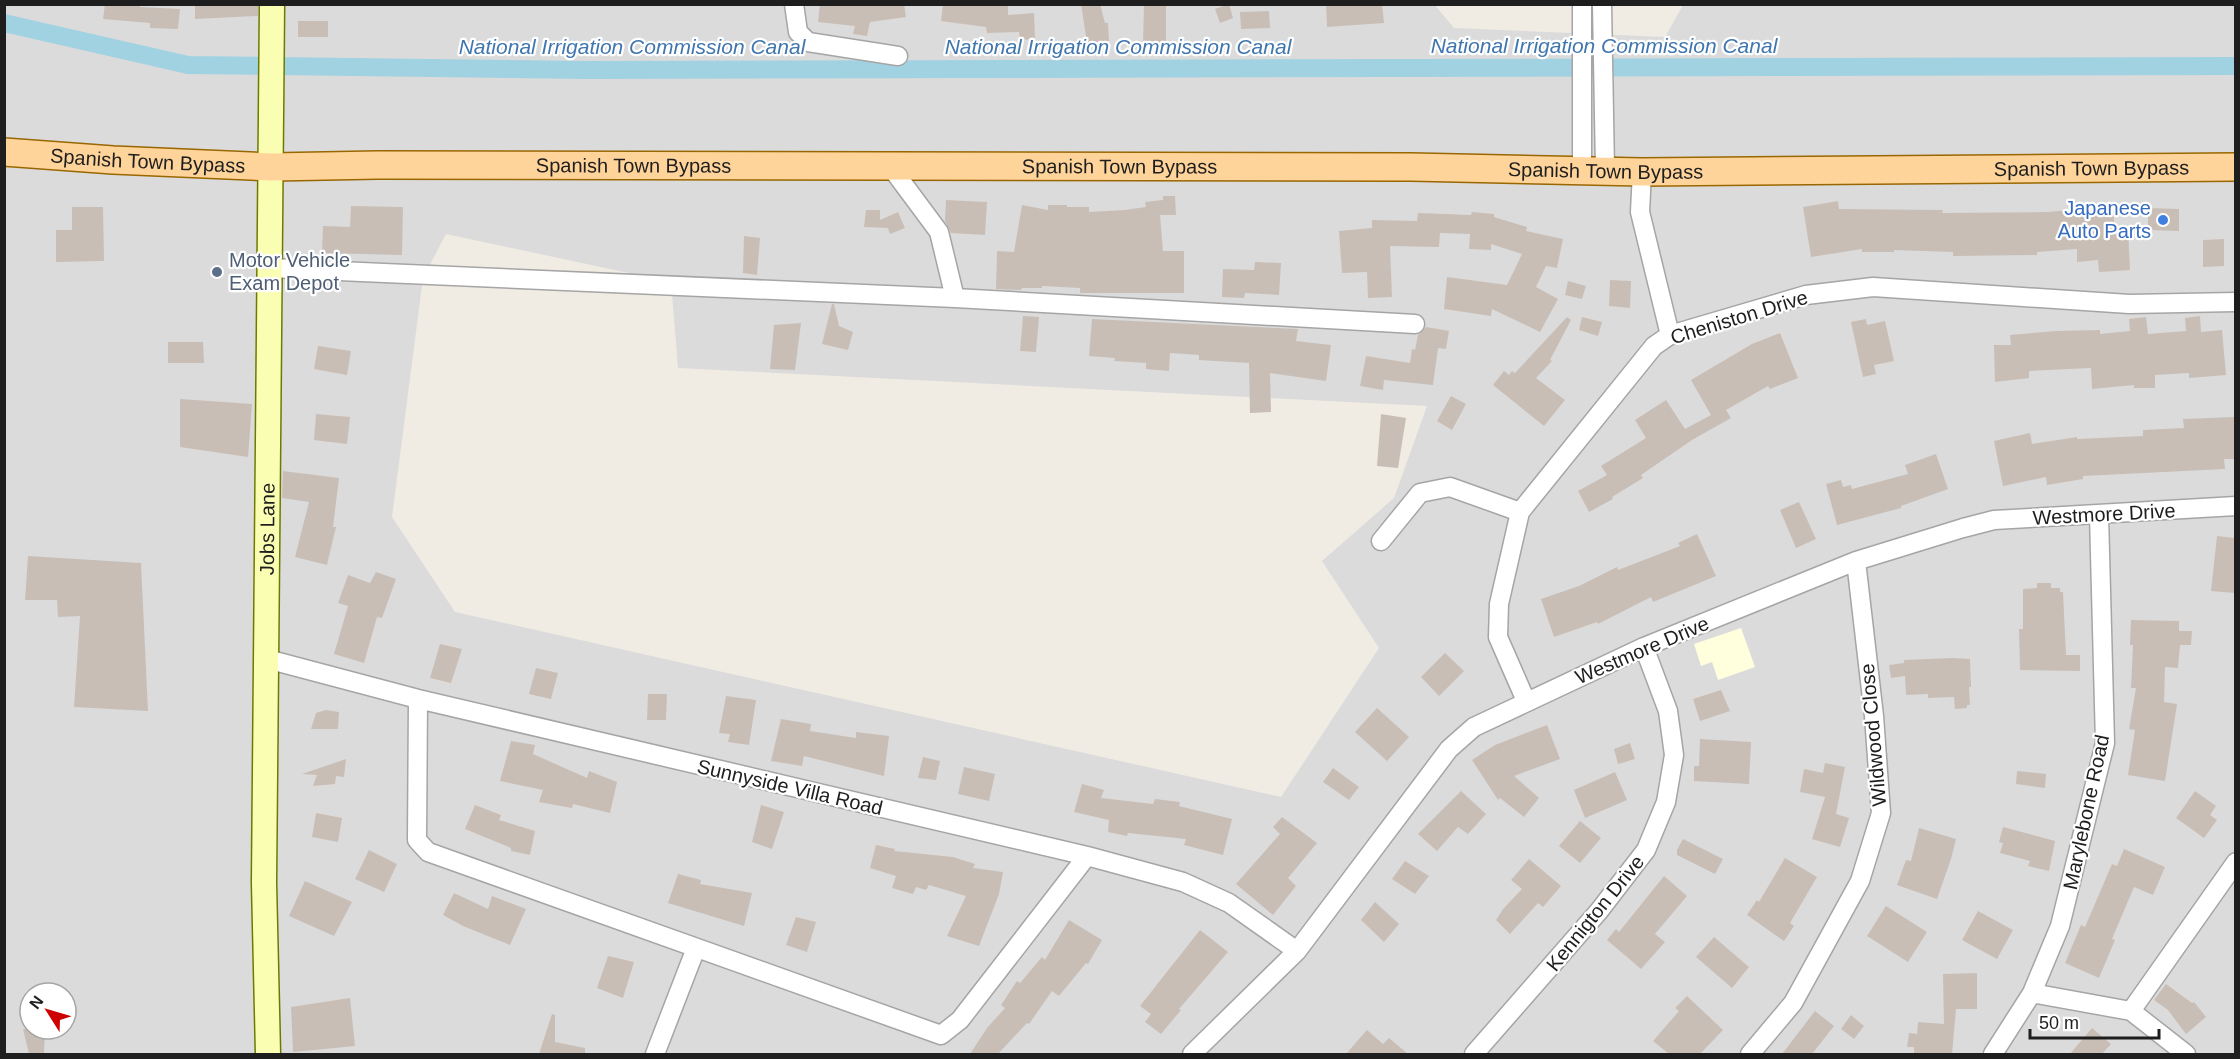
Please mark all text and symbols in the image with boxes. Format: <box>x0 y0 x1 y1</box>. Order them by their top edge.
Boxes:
water label: National Irrigation Commission Canal <box>1431 34 1779 57</box>
water label: National Irrigation Commission Canal <box>459 35 807 58</box>
water label: National Irrigation Commission Canal <box>945 35 1293 58</box>
street label: Spanish Town Bypass <box>49 144 246 177</box>
street label: Spanish Town Bypass <box>536 154 731 177</box>
street label: Spanish Town Bypass <box>1022 155 1217 178</box>
street label: Spanish Town Bypass <box>1994 156 2189 180</box>
street label: Spanish Town Bypass <box>1508 158 1703 183</box>
place label: Japanese Auto Parts <box>2058 197 2151 242</box>
marker: Japanese Auto Parts <box>2156 213 2170 227</box>
place label: Motor Vehicle Exam Depot <box>229 249 350 294</box>
marker: Motor Vehicle Exam Depot <box>210 265 224 279</box>
street label: Cheniston Drive <box>1668 286 1810 348</box>
street label: Jobs Lane <box>256 483 279 575</box>
street label: Westmore Drive <box>2032 499 2176 529</box>
street label: Westmore Drive <box>1572 612 1712 688</box>
street label: Wildwood Close <box>1856 663 1890 807</box>
street label: Marylebone Road <box>2059 733 2113 891</box>
street label: Sunnyside Villa Road <box>695 755 885 819</box>
street label: Kennigton Drive <box>1542 851 1648 975</box>
north arrow <box>18 981 78 1041</box>
text: N <box>26 993 47 1012</box>
scale bar <box>2030 1002 2159 1040</box>
text: 50 m <box>2039 1013 2079 1033</box>

